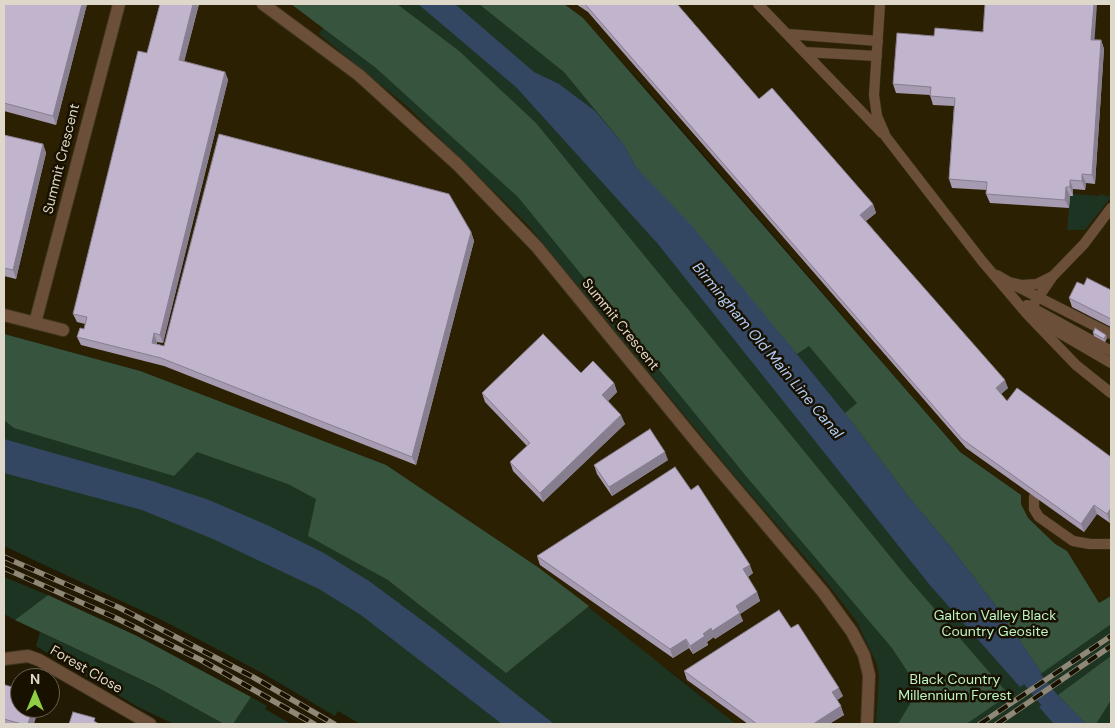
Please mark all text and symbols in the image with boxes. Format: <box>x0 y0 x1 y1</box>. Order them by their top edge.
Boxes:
street label: Summit Crescent <box>40 102 84 216</box>
water label: Birmingham Old Main Line Canal <box>688 259 846 443</box>
street label: Summit Crescent <box>578 276 662 374</box>
park label: Galton Valley Black Country Geosite <box>934 608 1056 640</box>
street label: Forest Close <box>47 643 125 697</box>
north arrow <box>10 668 60 718</box>
text: N <box>30 670 40 688</box>
park label: Black Country Millennium Forest <box>898 672 1012 704</box>

